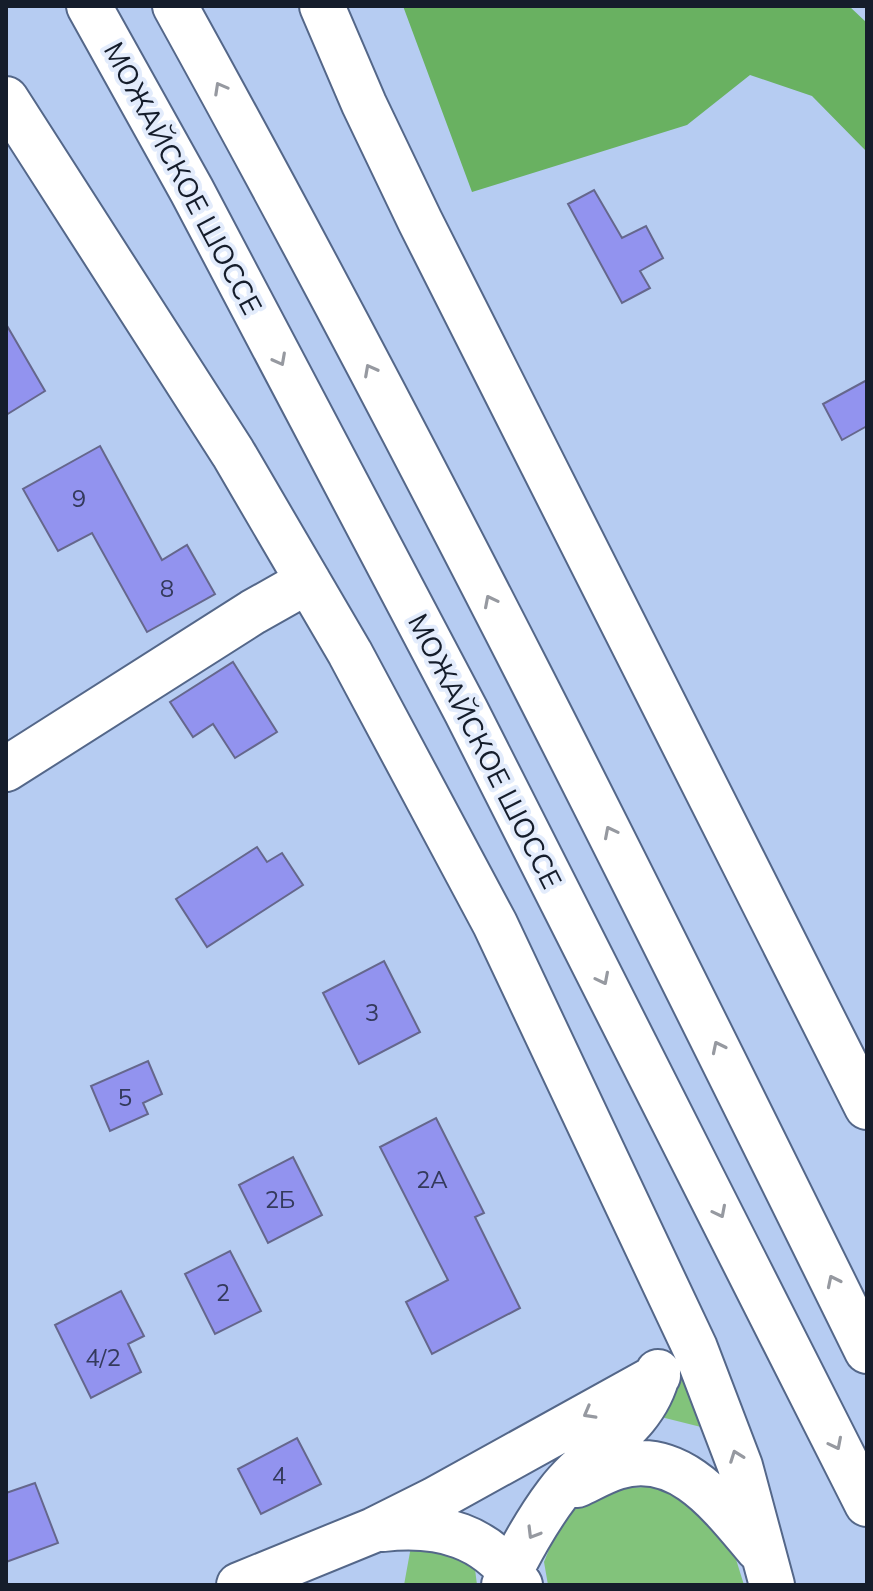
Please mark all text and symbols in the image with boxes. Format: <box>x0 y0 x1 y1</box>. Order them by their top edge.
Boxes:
street label: МОЖАЙСКОЕ ШОССЕ <box>97 35 270 320</box>
one-way arrow <box>214 82 229 96</box>
one-way arrow <box>270 351 285 366</box>
one-way arrow <box>364 364 380 379</box>
house number: 9 <box>72 483 86 513</box>
house number: 8 <box>160 573 174 603</box>
one-way arrow <box>485 594 500 609</box>
street label: МОЖАЙСКОЕ ШОССЕ <box>401 608 570 894</box>
one-way arrow <box>604 825 619 840</box>
one-way arrow <box>593 971 608 986</box>
house number: 3 <box>365 997 379 1027</box>
one-way arrow <box>712 1041 727 1056</box>
house number: 5 <box>118 1082 132 1112</box>
house number: 2А <box>416 1164 448 1194</box>
house number: 2Б <box>265 1184 295 1214</box>
one-way arrow <box>710 1203 725 1218</box>
one-way arrow <box>827 1274 842 1289</box>
house number: 2 <box>216 1277 230 1307</box>
house number: 4/2 <box>85 1342 121 1372</box>
one-way arrow <box>584 1403 598 1419</box>
one-way arrow <box>827 1435 842 1450</box>
one-way arrow <box>729 1450 746 1464</box>
house number: 4 <box>272 1460 286 1490</box>
one-way arrow <box>527 1524 543 1539</box>

